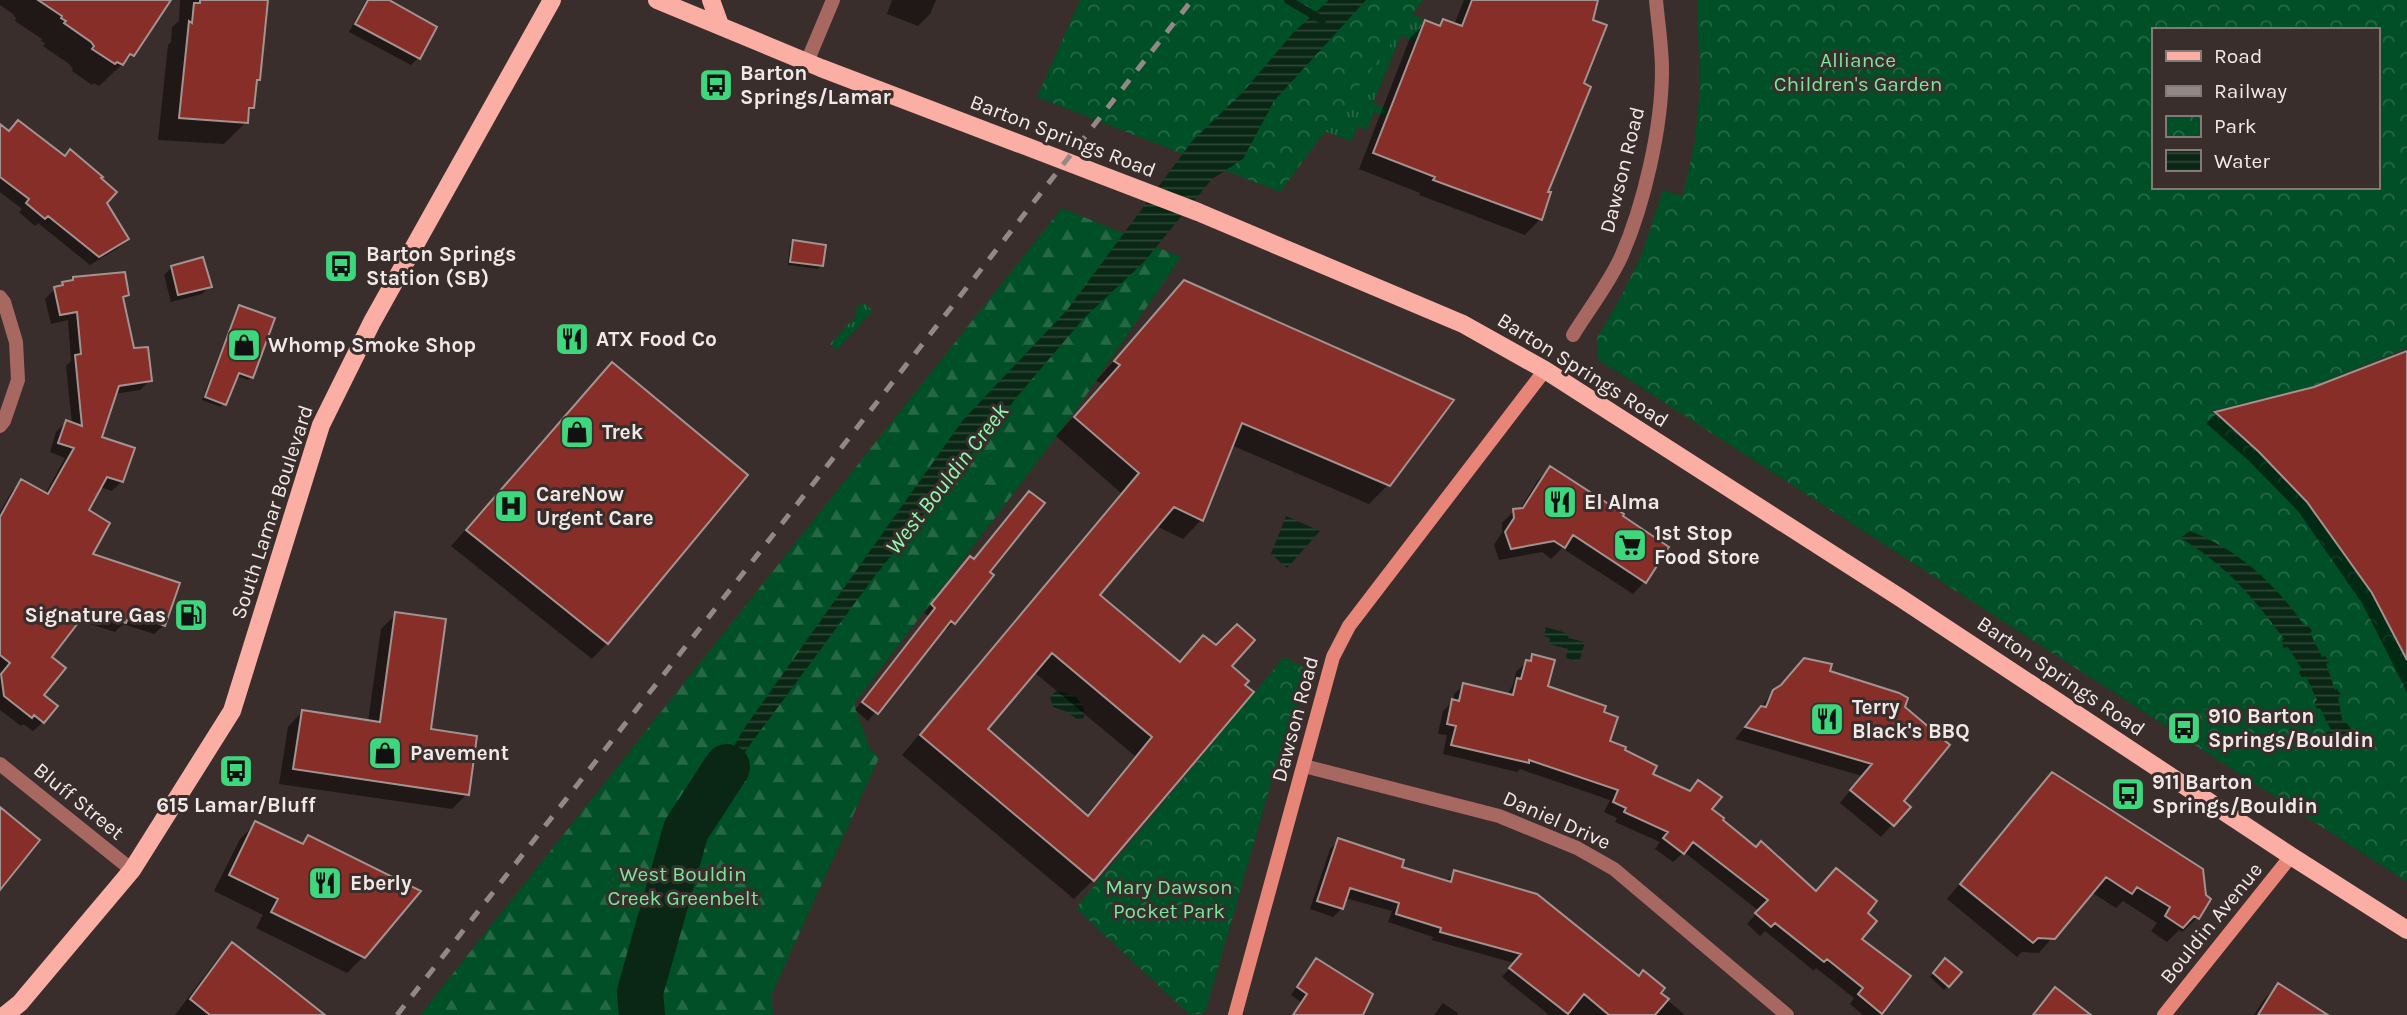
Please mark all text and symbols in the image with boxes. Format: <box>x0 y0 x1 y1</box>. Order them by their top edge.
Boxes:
legend <box>2152 28 2379 189</box>
text: Road <box>2214 44 2262 68</box>
park label: Alliance Children's Garden <box>1774 48 1942 96</box>
place label: Barton Springs/Lamar <box>740 61 891 109</box>
bus stop icon: Barton Springs/Lamar <box>697 66 735 104</box>
text: Railway <box>2214 79 2287 103</box>
street label: Barton Springs Road <box>967 90 1159 182</box>
street label: Dawson Road <box>1595 104 1649 236</box>
text: Park <box>2214 114 2257 138</box>
text: Water <box>2214 149 2270 173</box>
place label: Barton Springs Station (SB) <box>366 242 516 290</box>
bus stop icon: Barton Springs Station (SB) <box>322 247 360 285</box>
street label: Barton Springs Road <box>1493 308 1673 432</box>
restaurant icon: ATX Food Co <box>553 320 591 358</box>
shop icon: Whomp Smoke Shop <box>225 326 263 364</box>
place label: ATX Food Co <box>596 327 717 351</box>
place label: Whomp Smoke Shop <box>268 333 476 357</box>
water label: West Bouldin Creek <box>880 398 1014 560</box>
street label: South Lamar Boulevard <box>226 402 318 622</box>
shop icon: Trek <box>558 413 596 451</box>
place label: Trek <box>602 420 644 444</box>
place label: CareNow Urgent Care <box>536 482 654 530</box>
restaurant icon: El Alma <box>1541 483 1579 521</box>
hospital icon: CareNow Urgent Care <box>492 487 530 525</box>
place label: El Alma <box>1584 490 1660 514</box>
place label: 1st Stop Food Store <box>1654 521 1760 569</box>
supermarket icon: 1st Stop Food Store <box>1611 526 1649 564</box>
fuel station icon: Signature Gas <box>172 596 210 634</box>
place label: Signature Gas <box>24 603 166 627</box>
street label: Barton Springs Road <box>1973 611 2149 741</box>
street label: Dawson Road <box>1267 654 1323 784</box>
place label: Terry Black's BBQ <box>1852 695 1970 743</box>
restaurant icon: Terry Black's BBQ <box>1808 700 1846 738</box>
place label: 910 Barton Springs/Bouldin <box>2208 704 2374 752</box>
bus stop icon: 910 Barton Springs/Bouldin <box>2165 709 2203 747</box>
shop icon: Pavement <box>366 734 404 772</box>
place label: Pavement <box>410 741 509 765</box>
bus stop icon: 615 Lamar/Bluff <box>217 752 255 790</box>
street label: Bluff Street <box>29 757 129 845</box>
place label: 911 Barton Springs/Bouldin <box>2152 770 2318 818</box>
bus stop icon: 911 Barton Springs/Bouldin <box>2109 775 2147 813</box>
street label: Daniel Drive <box>1500 786 1614 854</box>
place label: 615 Lamar/Bluff <box>156 793 316 817</box>
street label: Bouldin Avenue <box>2155 858 2267 988</box>
park label: West Bouldin Creek Greenbelt <box>607 862 759 910</box>
restaurant icon: Eberly <box>306 864 344 902</box>
place label: Eberly <box>350 871 412 895</box>
park label: Mary Dawson Pocket Park <box>1105 875 1233 923</box>

